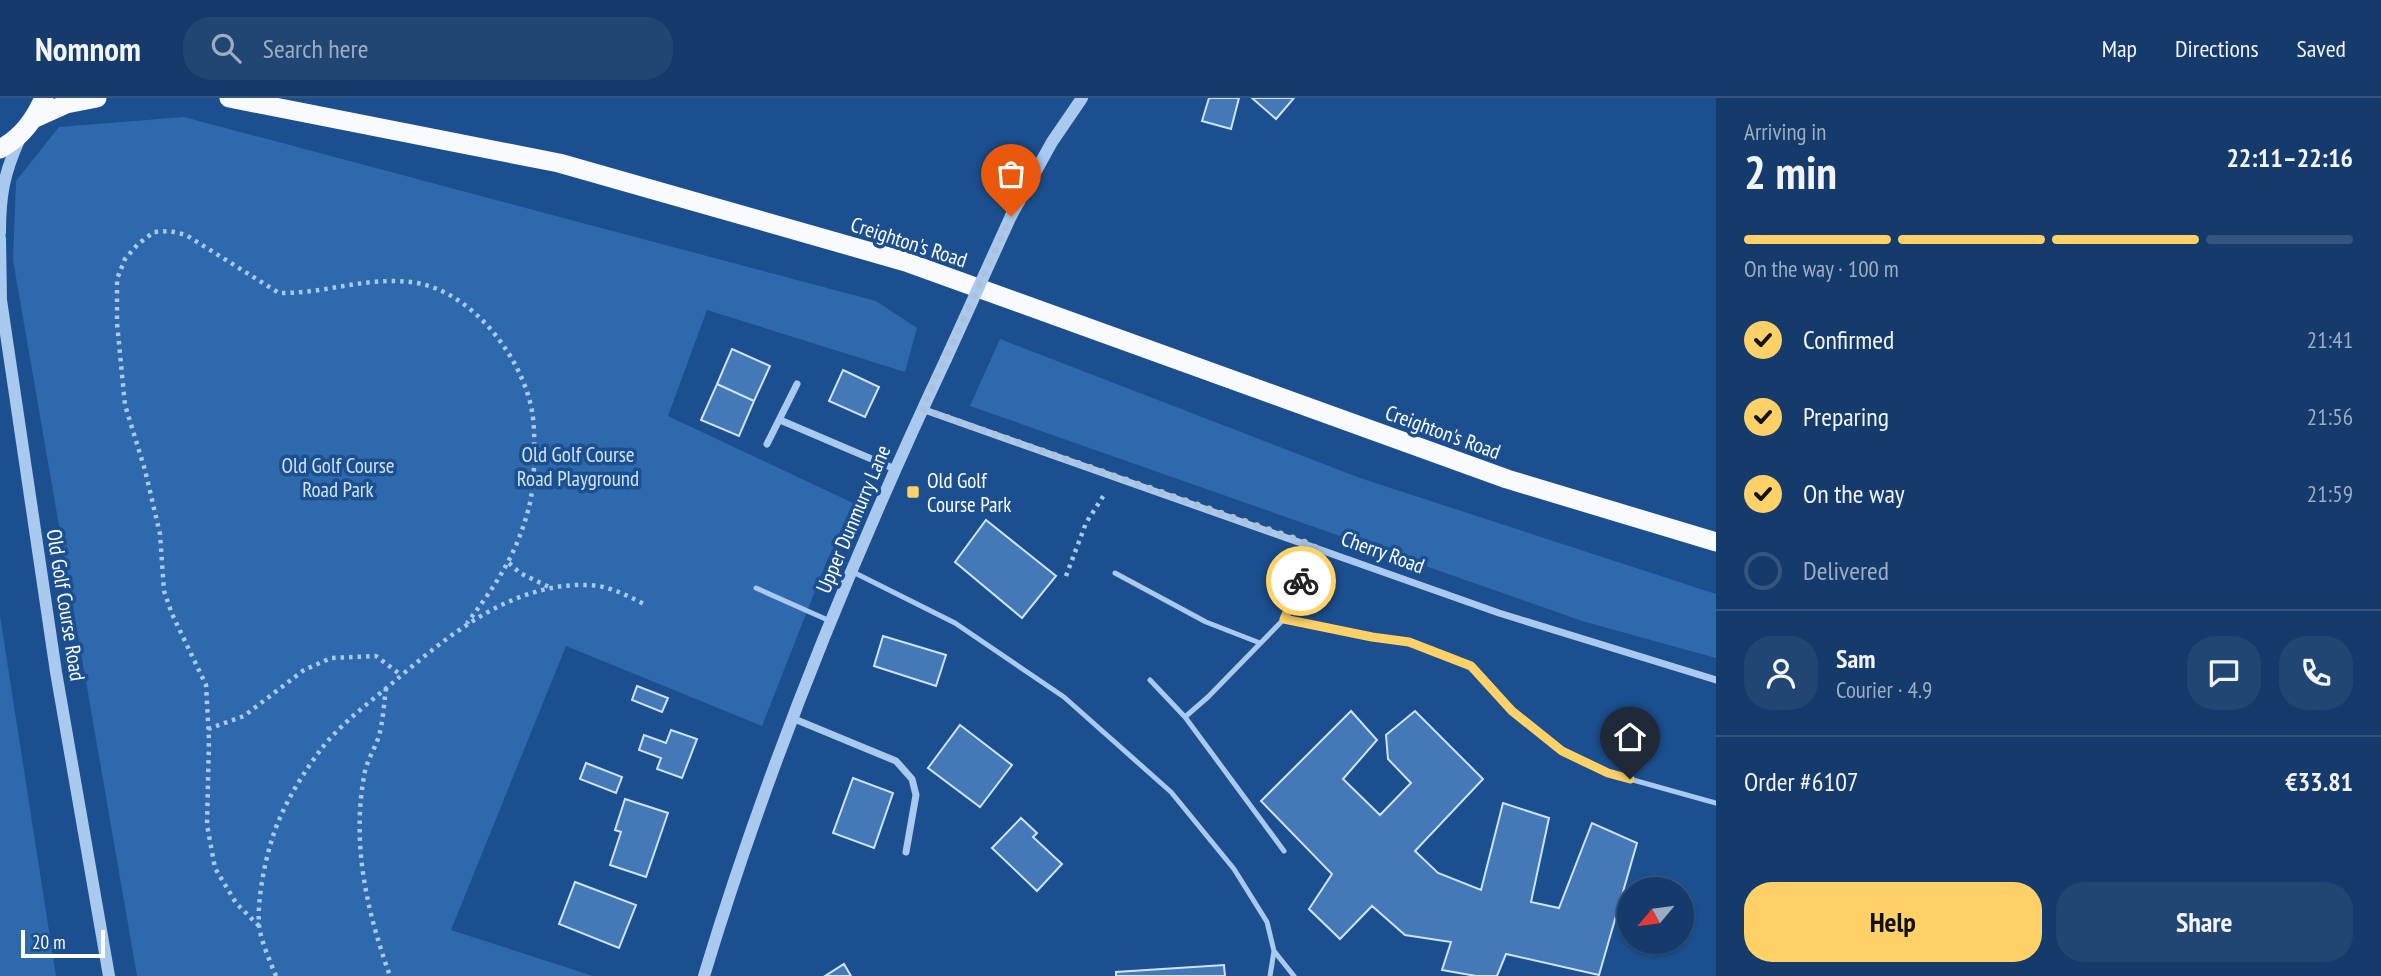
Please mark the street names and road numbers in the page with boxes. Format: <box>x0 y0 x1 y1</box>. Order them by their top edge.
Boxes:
street label: Creighton's Road <box>847 211 971 273</box>
street label: Creighton's Road <box>1382 399 1504 465</box>
street label: Upper Dunmurry Lane <box>810 441 896 597</box>
street label: Cherry Road <box>1338 525 1428 579</box>
street label: Old Golf Course Road <box>41 527 91 683</box>

